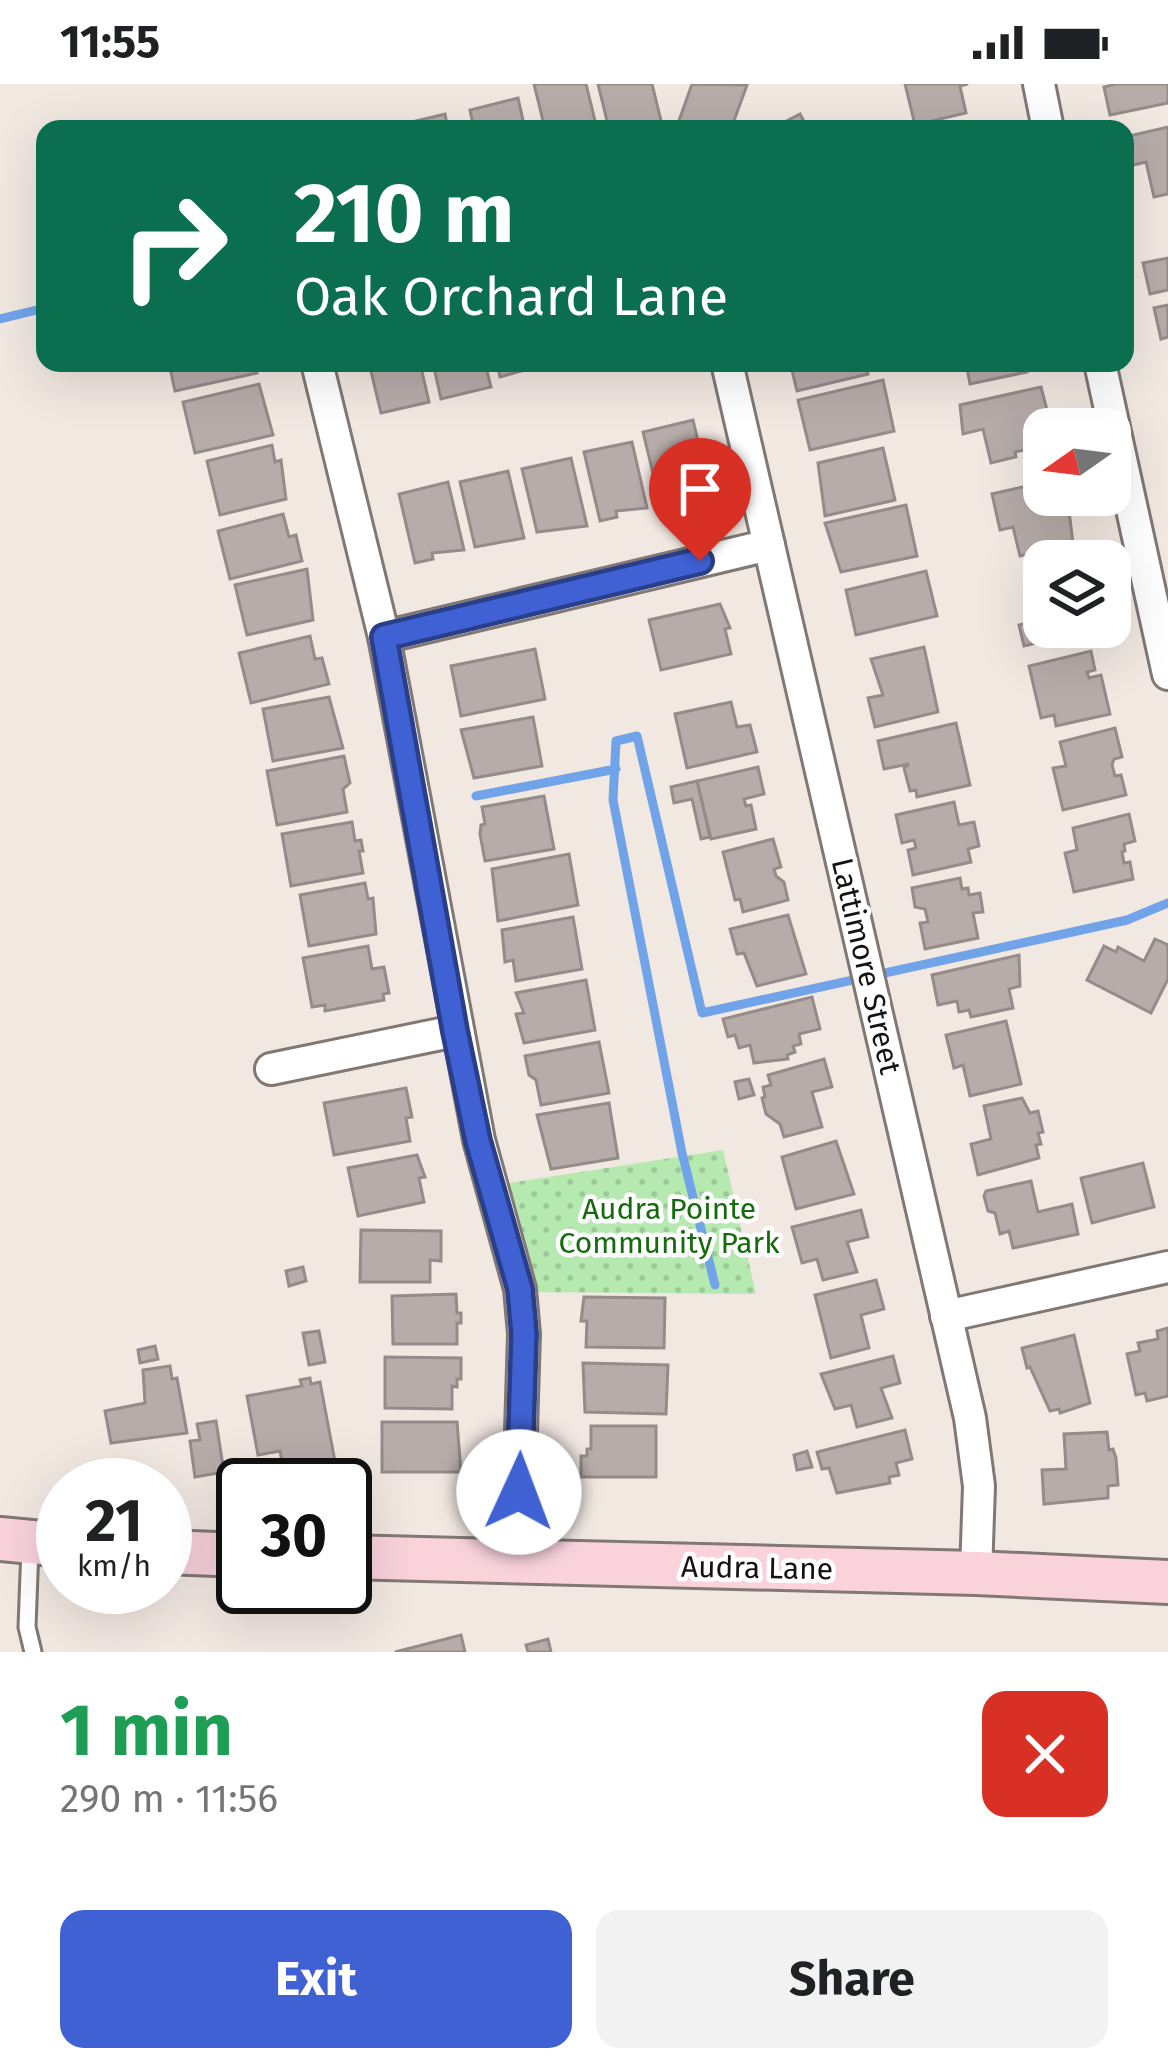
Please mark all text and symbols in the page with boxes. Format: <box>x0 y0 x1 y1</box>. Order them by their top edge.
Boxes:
text: 11:55 <box>60 15 160 69</box>
text: 210 m <box>294 163 515 264</box>
icon: right <box>96 168 252 324</box>
text: Oak Orchard Lane <box>294 265 728 329</box>
north arrow <box>1023 408 1131 516</box>
map controls <box>1023 408 1131 648</box>
pin <box>649 438 751 561</box>
icon: arrive <box>667 456 733 522</box>
button: layers <box>1023 540 1131 648</box>
street label: Lattimore Street <box>824 854 908 1078</box>
park label: Audra Pointe Community Park <box>558 1191 780 1261</box>
position arrow <box>456 1429 582 1555</box>
speed limit sign: 30 <box>216 1458 372 1614</box>
text: 21 <box>85 1485 143 1557</box>
text: km/h <box>77 1548 151 1584</box>
street label: Audra Lane <box>681 1549 833 1587</box>
text: 1 min <box>60 1688 233 1774</box>
button: close <box>982 1691 1108 1817</box>
text: 290 m · 11:56 <box>60 1776 278 1822</box>
button: Exit <box>60 1910 572 2048</box>
button: Share <box>596 1910 1108 2048</box>

